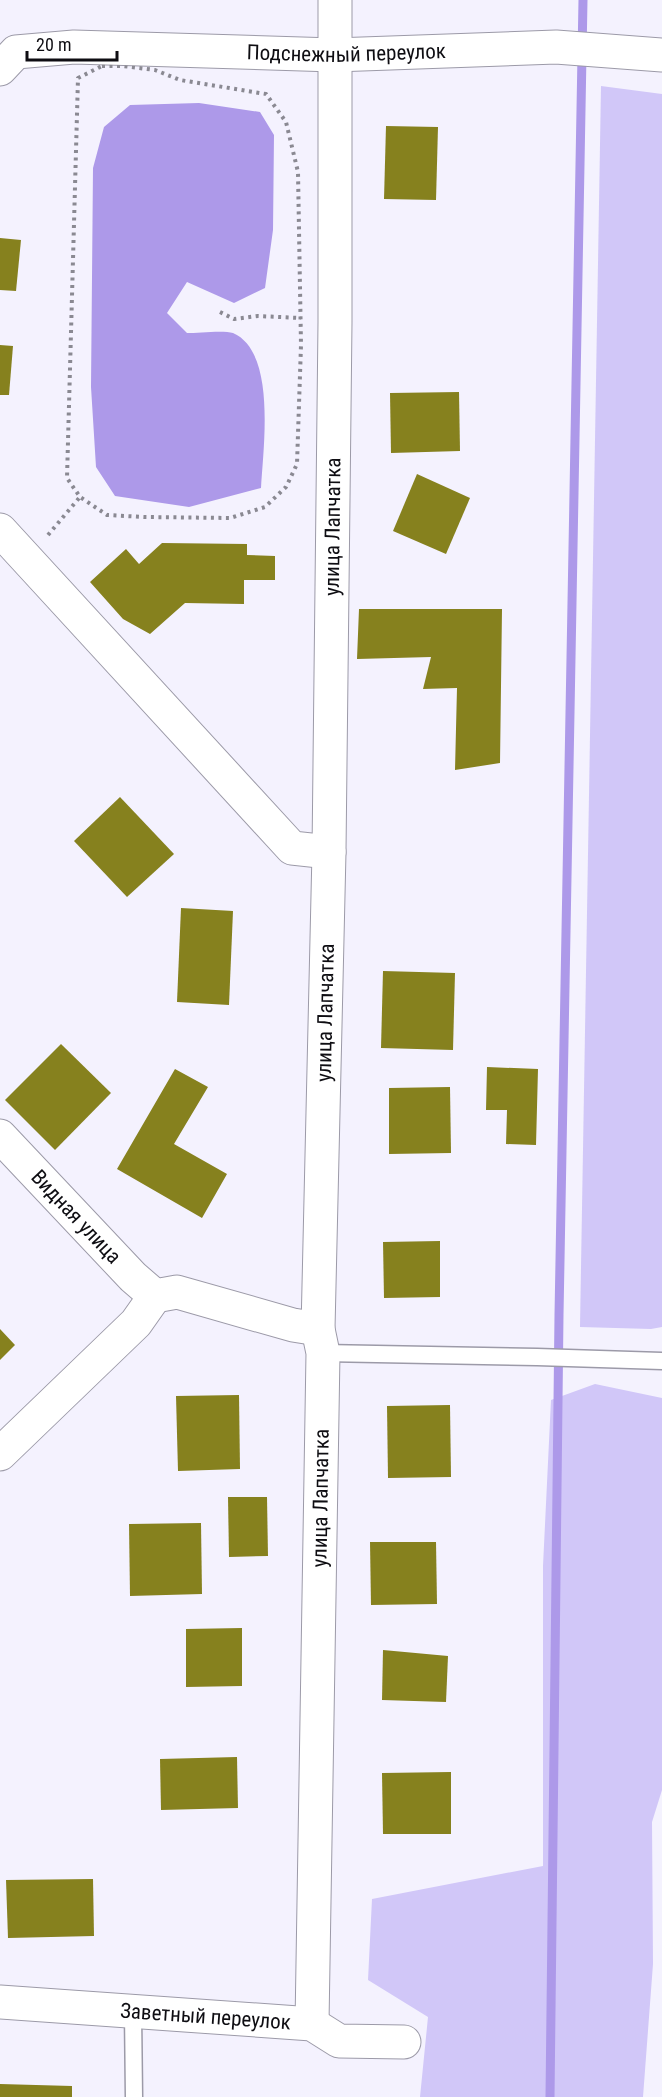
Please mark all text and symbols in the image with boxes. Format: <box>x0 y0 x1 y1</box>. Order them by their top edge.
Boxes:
scale bar <box>27 24 117 62</box>
text: 20 m <box>36 34 71 55</box>
street label: Подснежный переулок <box>246 39 446 67</box>
street label: улица Лапчатка <box>320 457 345 596</box>
street label: улица Лапчатка <box>312 943 339 1082</box>
street label: Видная улица <box>26 1165 126 1269</box>
street label: улица Лапчатка <box>307 1429 334 1567</box>
street label: Заветный переулок <box>119 1999 292 2034</box>

